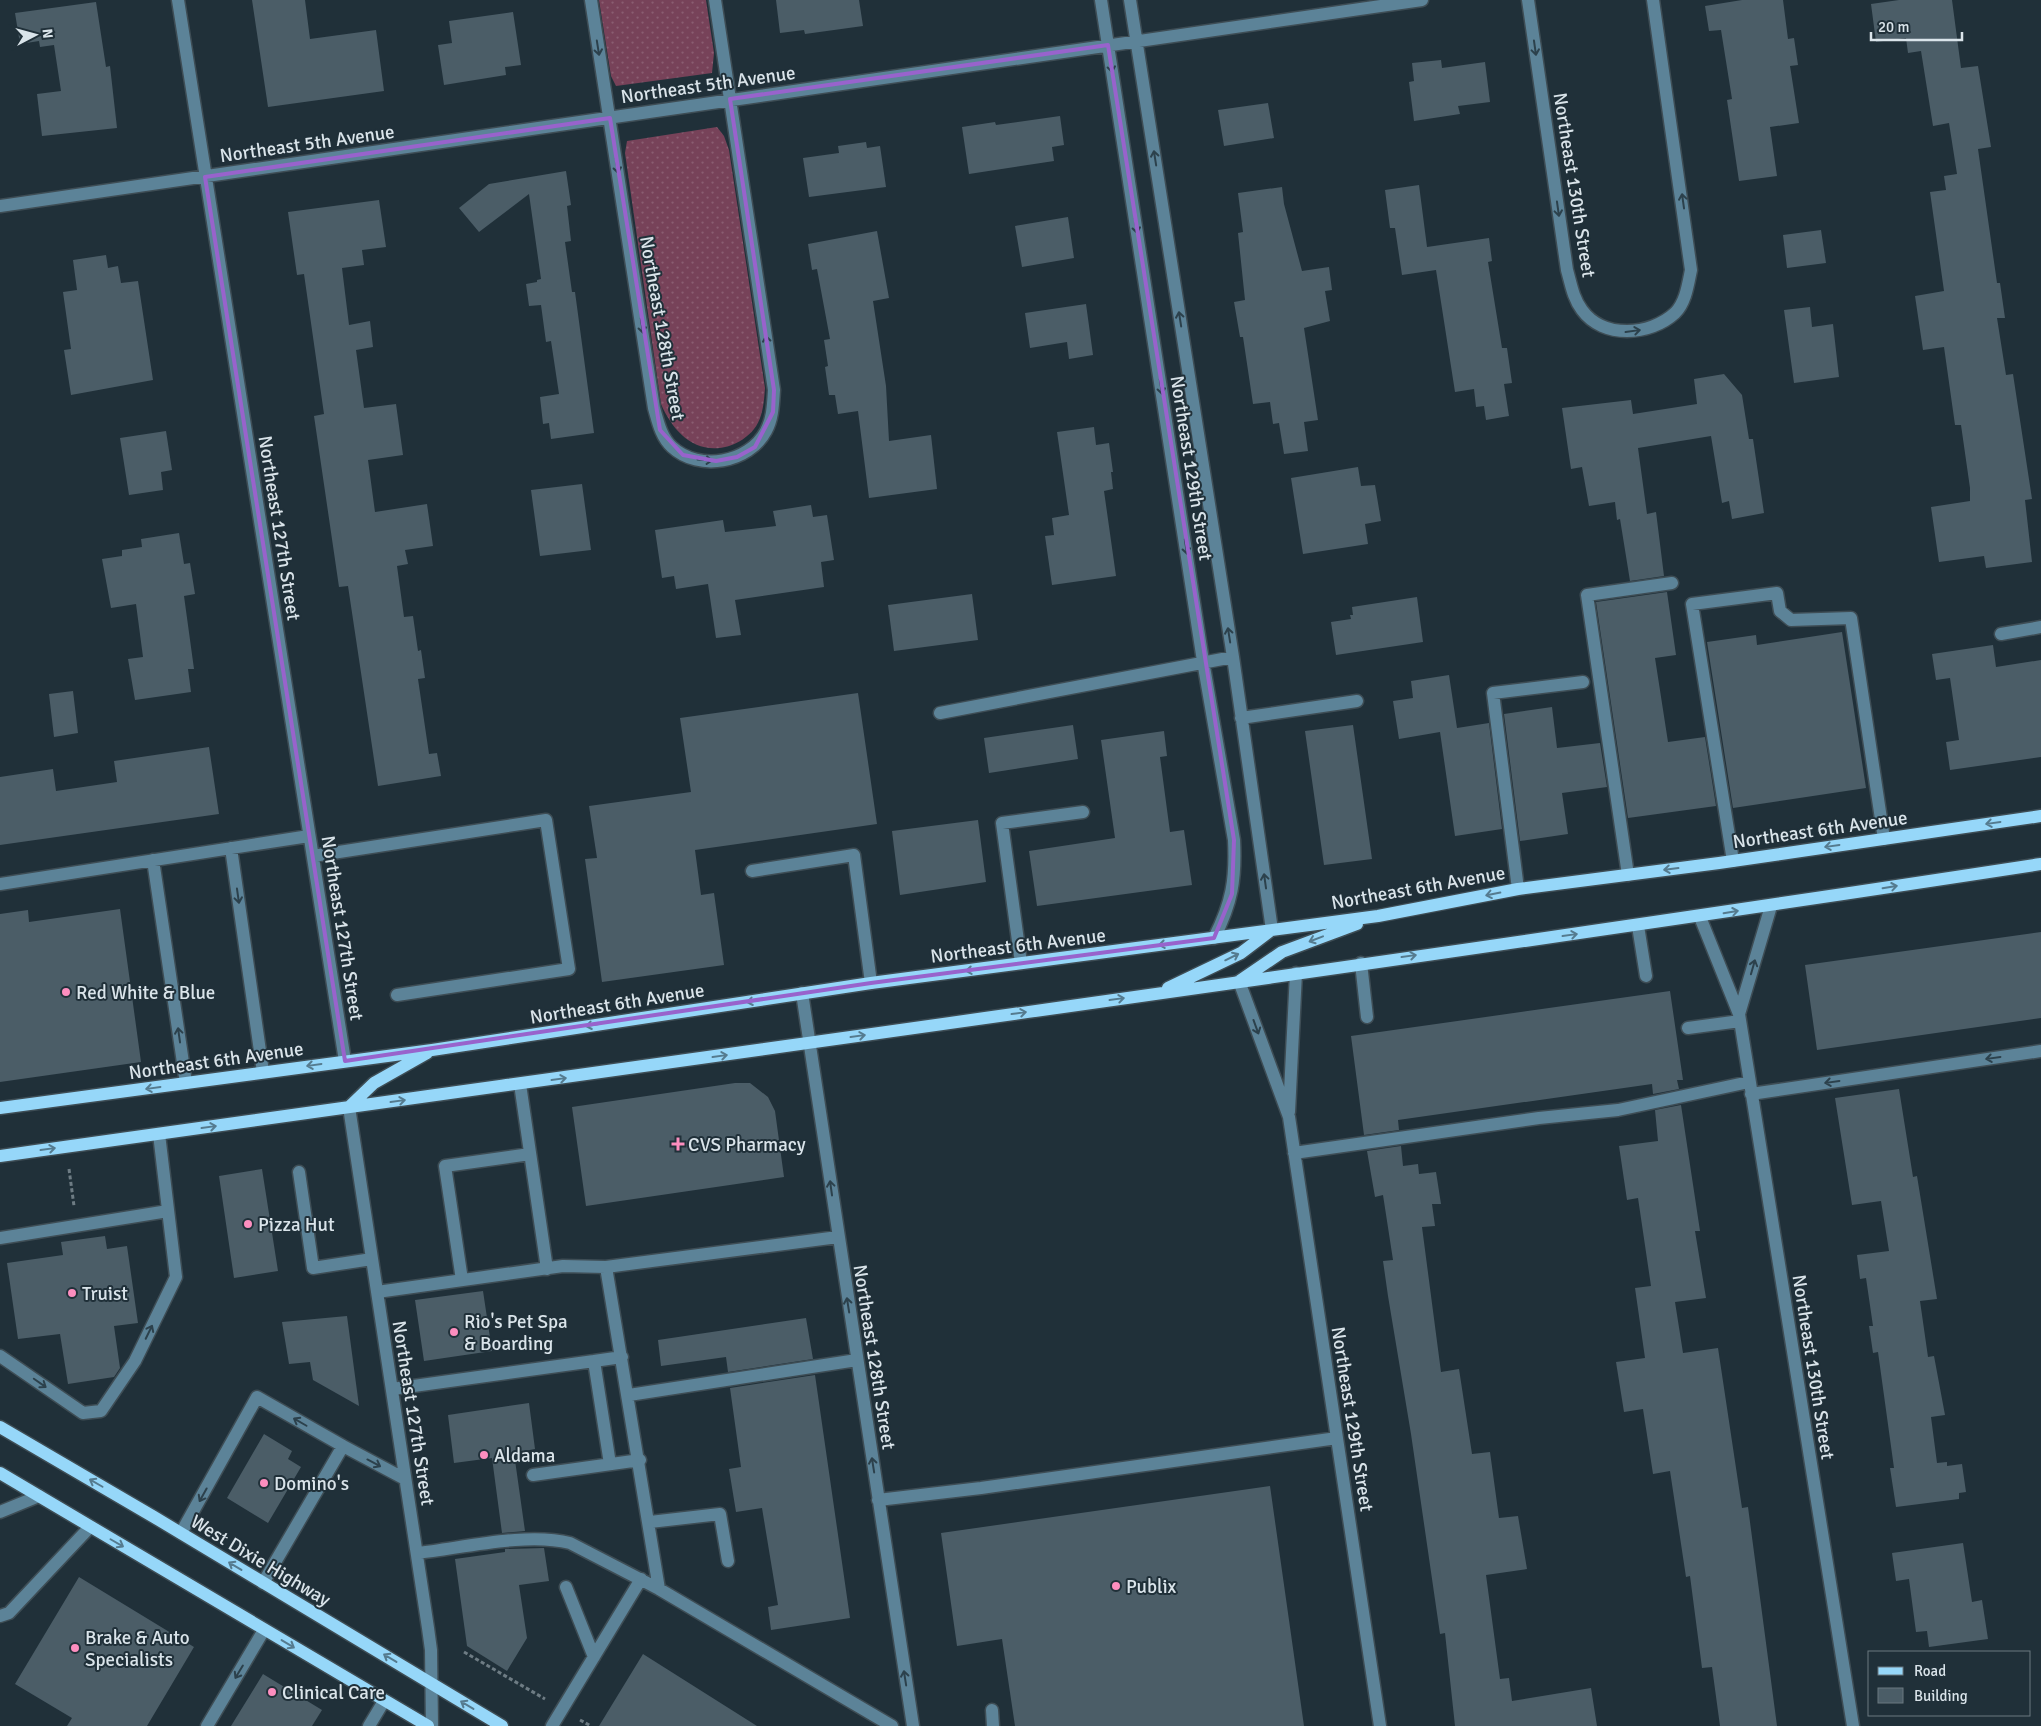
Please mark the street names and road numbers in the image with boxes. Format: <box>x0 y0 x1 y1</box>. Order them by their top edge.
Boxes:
street label: Northeast 5th Avenue <box>619 61 797 109</box>
street label: Northeast 130th Street <box>1548 91 1601 280</box>
street label: Northeast 5th Avenue <box>218 120 396 168</box>
street label: Northeast 128th Street <box>634 234 690 423</box>
street label: Northeast 129th Street <box>1165 374 1218 563</box>
street label: Northeast 127th Street <box>253 434 306 623</box>
street label: Northeast 6th Avenue <box>1731 806 1909 854</box>
street label: Northeast 127th Street <box>316 834 369 1023</box>
street label: Northeast 6th Avenue <box>1329 861 1507 915</box>
street label: Northeast 6th Avenue <box>929 923 1107 969</box>
street label: Northeast 6th Avenue <box>528 978 706 1030</box>
street label: Northeast 6th Avenue <box>127 1037 305 1085</box>
street label: Northeast 128th Street <box>848 1263 901 1452</box>
street label: Northeast 130th Street <box>1787 1273 1840 1462</box>
street label: Northeast 127th Street <box>387 1319 440 1508</box>
street label: Northeast 129th Street <box>1326 1325 1379 1514</box>
street label: West Dixie Highway <box>186 1510 335 1612</box>

